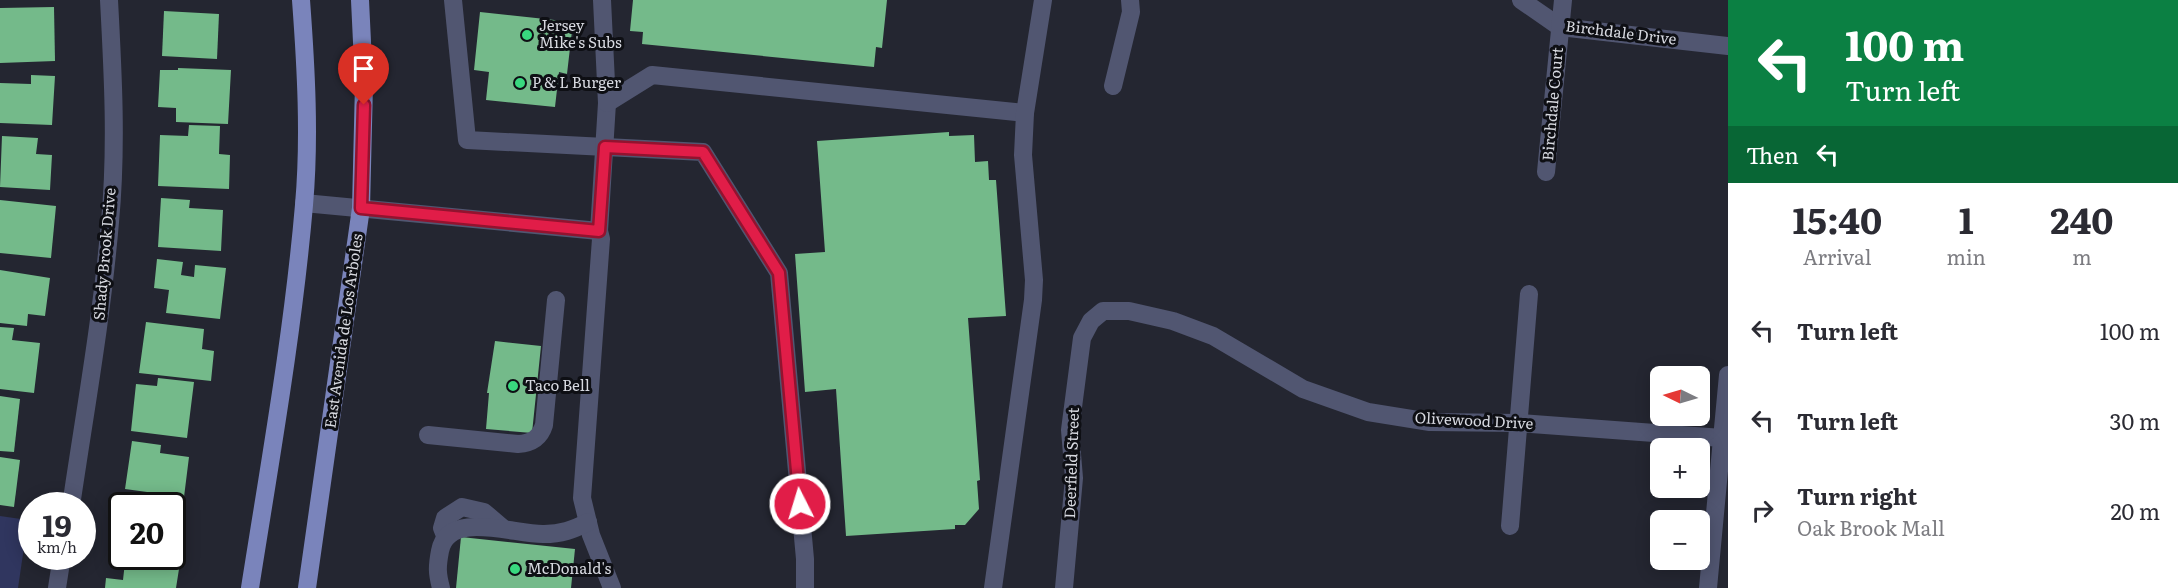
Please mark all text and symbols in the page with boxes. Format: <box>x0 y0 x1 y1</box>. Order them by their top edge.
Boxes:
text: 100 m <box>1845 12 1964 74</box>
place label: Jersey Mike's Subs <box>539 13 622 53</box>
street label: Birchdale Drive <box>1564 13 1678 50</box>
icon: left <box>1746 24 1824 102</box>
marker: Jersey Mike's Subs <box>520 28 534 42</box>
pin <box>338 43 389 105</box>
street label: Birchdale Court <box>1535 46 1568 162</box>
icon: arrive <box>347 52 380 85</box>
text: Turn left <box>1845 69 1960 109</box>
place label: P & L Burger <box>532 70 621 93</box>
marker: P & L Burger <box>513 76 527 90</box>
text: Then <box>1746 138 1799 171</box>
icon: left <box>1811 138 1844 171</box>
street label: Shady Brook Drive <box>86 186 121 321</box>
text: 15:40 <box>1792 192 1882 245</box>
text: 1 <box>1959 192 1974 245</box>
text: 240 <box>2050 192 2114 245</box>
street label: East Avenida de Los Arboles <box>317 232 368 430</box>
text: Arrival <box>1803 241 1871 271</box>
text: min <box>1947 241 1986 271</box>
text: m <box>2072 241 2092 271</box>
icon: left <box>1746 314 1779 347</box>
text: Turn left <box>1797 314 1898 347</box>
text: 100 m <box>2100 314 2160 347</box>
north arrow <box>1650 366 1710 426</box>
map controls <box>1650 366 1710 570</box>
place label: Taco Bell <box>525 373 590 396</box>
marker: Taco Bell <box>506 379 520 393</box>
icon: left <box>1746 404 1779 437</box>
text: Turn left <box>1797 404 1898 437</box>
text: 30 m <box>2110 404 2160 437</box>
street label: Olivewood Drive <box>1414 405 1534 434</box>
street label: Deerfield Street <box>1057 407 1084 519</box>
button: + <box>1650 438 1710 498</box>
position arrow <box>768 472 832 536</box>
text: Turn right <box>1797 479 1917 512</box>
speed limit sign: 20 <box>108 492 186 570</box>
icon: right <box>1746 494 1779 527</box>
text: 20 m <box>2110 494 2160 527</box>
text: 19 <box>42 502 72 546</box>
button: − <box>1650 510 1710 570</box>
text: Oak Brook Mall <box>1797 512 1945 542</box>
text: km/h <box>37 535 77 558</box>
place label: McDonald's <box>527 556 611 579</box>
marker: McDonald's <box>508 562 522 576</box>

